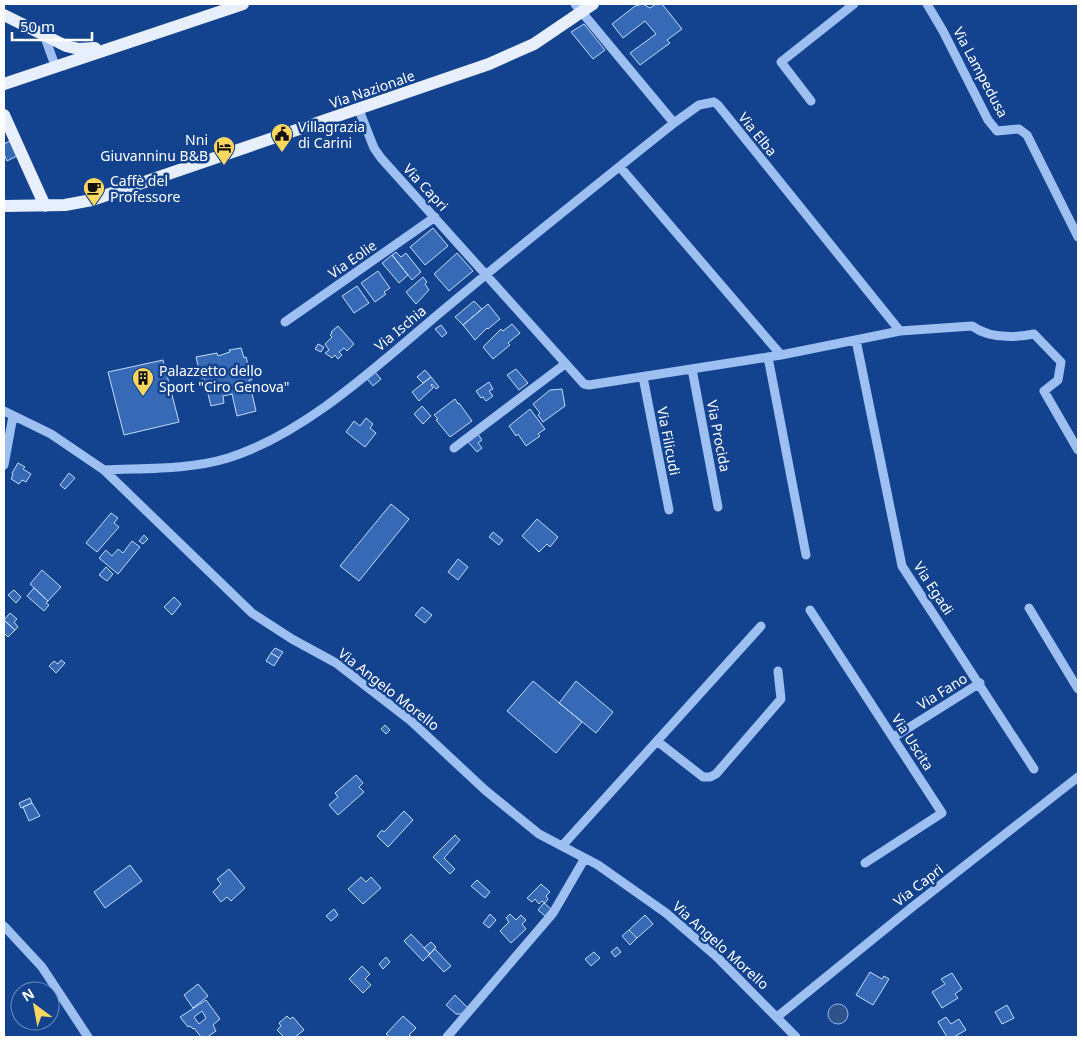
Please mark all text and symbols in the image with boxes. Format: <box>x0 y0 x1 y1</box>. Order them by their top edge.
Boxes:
scale bar <box>12 10 92 42</box>
text: 50 m <box>20 16 55 36</box>
street label: Via Lampedusa <box>949 23 1013 121</box>
street label: Via Nazionale <box>327 66 417 112</box>
street label: Via Elba <box>734 108 782 160</box>
place label: Villagrazia di Carini <box>298 117 365 152</box>
public building icon: Villagrazia di Carini <box>270 122 294 153</box>
place label: Nni Giuvanninu B&B <box>100 130 208 165</box>
hotel icon: Nni Giuvanninu B&B <box>212 135 236 166</box>
street label: Via Capri <box>399 159 453 215</box>
place label: Caffè del Professore <box>110 171 181 206</box>
cafe icon: Caffè del Professore <box>82 176 106 207</box>
street label: Via Eolie <box>324 235 380 283</box>
street label: Via Ischia <box>370 301 430 355</box>
place label: Palazzetto dello Sport "Ciro Genova" <box>159 361 290 396</box>
building icon: Palazzetto dello Sport "Ciro Genova" <box>131 366 155 397</box>
street label: Via Procida <box>703 398 735 474</box>
street label: Via Filicudi <box>653 405 685 477</box>
street label: Via Egadi <box>910 558 958 618</box>
street label: Via Angelo Morello <box>334 643 444 735</box>
street label: Via Fano <box>913 668 971 714</box>
street label: Via Uscita <box>888 710 938 774</box>
street label: Via Capri <box>889 860 947 910</box>
street label: Via Angelo Morello <box>669 897 773 993</box>
north arrow <box>10 981 60 1031</box>
text: N <box>18 983 38 1006</box>

